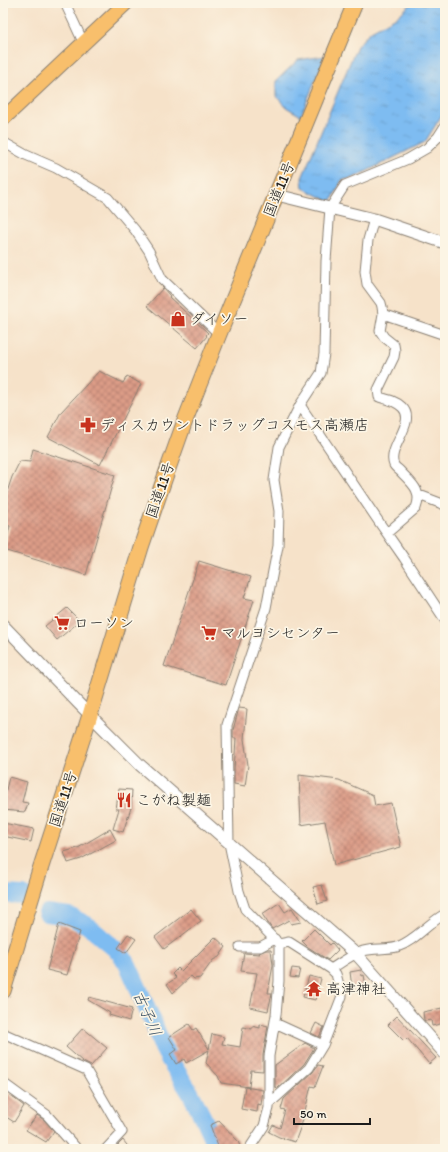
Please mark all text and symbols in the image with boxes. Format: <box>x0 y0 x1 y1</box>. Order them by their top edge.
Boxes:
street label: 国道11号 <box>260 158 298 220</box>
shop icon: ダイソー <box>169 310 187 328</box>
place label: ダイソー <box>190 310 249 328</box>
pharmacy icon: ディスカウントドラッグコスモス高瀬店 <box>79 416 97 434</box>
place label: ディスカウントドラッグコスモス高瀬店 <box>100 416 369 434</box>
street label: 国道11号 <box>142 459 178 521</box>
supermarket icon: ローソン <box>53 614 71 632</box>
place label: ローソン <box>74 614 134 632</box>
supermarket icon: マルヨシセンター <box>200 624 218 642</box>
place label: マルヨシセンター <box>221 624 340 642</box>
street label: 国道11号 <box>45 768 81 830</box>
restaurant icon: こがね製麺 <box>115 791 133 809</box>
place label: こがね製麺 <box>136 791 211 809</box>
temple icon: 高津神社 <box>305 980 323 998</box>
place label: 高津神社 <box>326 980 386 998</box>
water label: 古子川 <box>129 987 166 1039</box>
scale bar <box>294 1100 370 1126</box>
text: 50 m <box>300 1107 326 1121</box>

